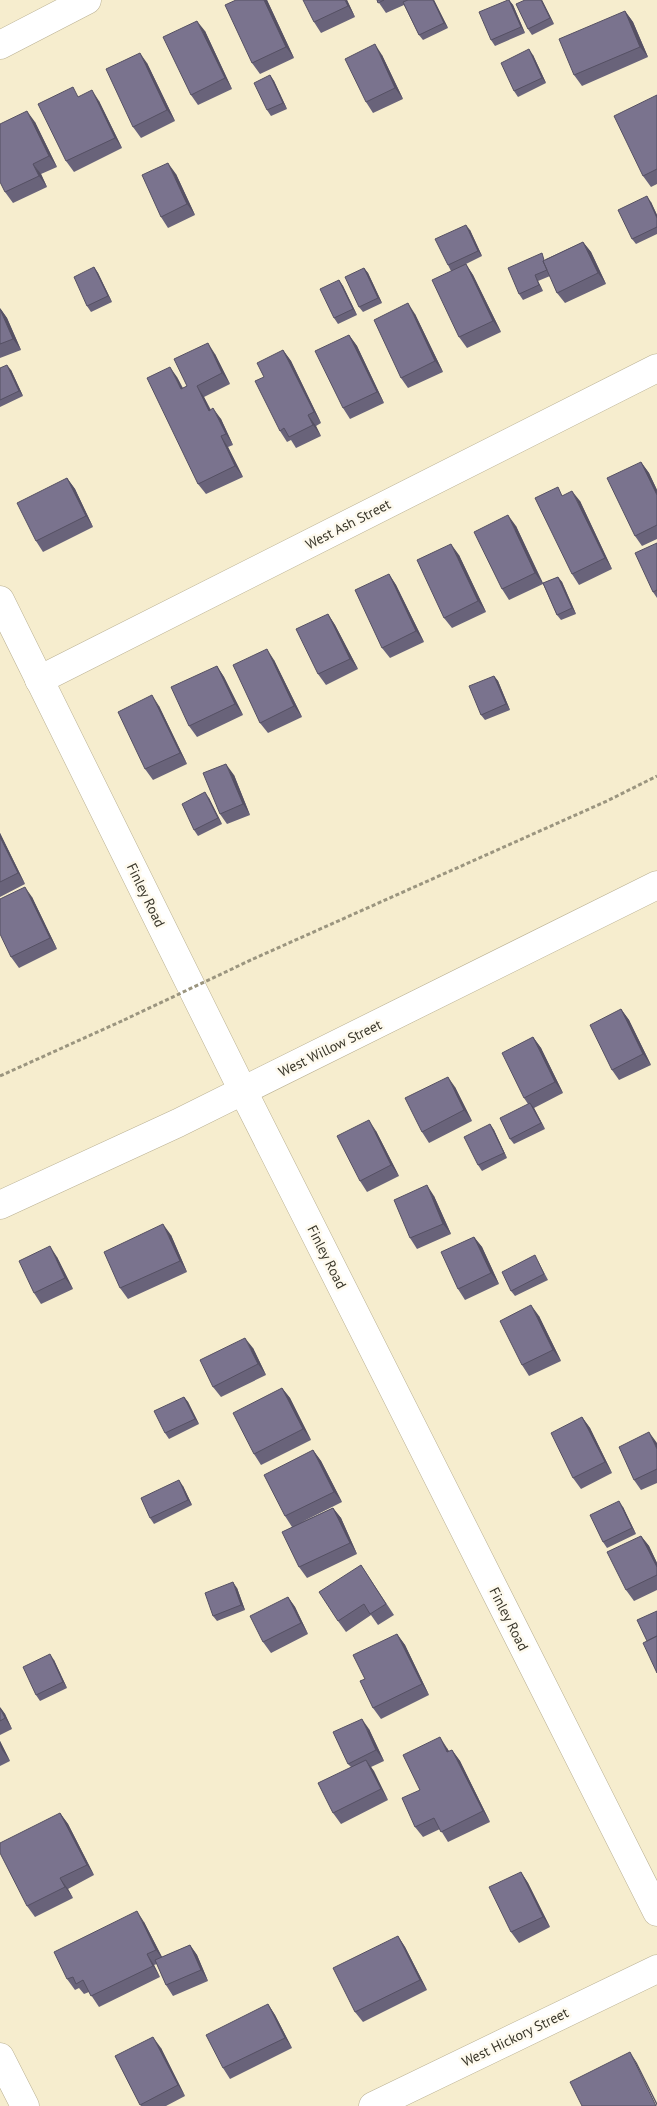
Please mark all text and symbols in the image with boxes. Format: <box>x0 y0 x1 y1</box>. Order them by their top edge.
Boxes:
street label: West Ash Street <box>302 495 394 553</box>
street label: Finley Road <box>123 860 169 930</box>
street label: West Willow Street <box>275 1015 385 1081</box>
street label: Finley Road <box>303 1222 351 1292</box>
street label: Finley Road <box>485 1584 533 1654</box>
street label: West Hickory Street <box>459 2003 571 2071</box>

